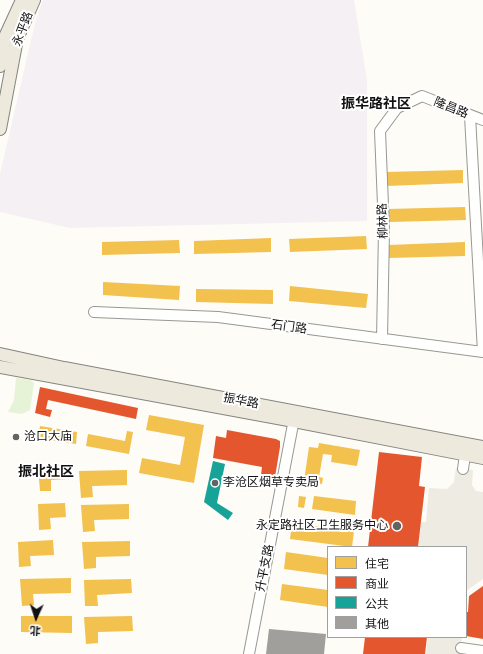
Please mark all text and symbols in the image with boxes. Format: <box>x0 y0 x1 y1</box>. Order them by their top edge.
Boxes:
street label: 永平路 <box>10 10 36 48</box>
street label: 隆昌路 <box>432 95 470 121</box>
district label: 振华路社区 <box>341 96 411 112</box>
street label: 柳林路 <box>375 203 391 239</box>
street label: 石门路 <box>270 317 308 337</box>
street label: 振华路 <box>222 390 260 412</box>
place label: 沧口大庙 <box>24 430 72 444</box>
marker: 沧口大庙 <box>11 432 21 442</box>
district label: 振北社区 <box>18 464 74 480</box>
place label: 李沧区烟草专卖局 <box>223 476 319 490</box>
marker: 李沧区烟草专卖局 <box>210 478 220 488</box>
place label: 永定路社区卫生服务中心 <box>256 519 388 533</box>
marker: 永定路社区卫生服务中心 <box>391 520 403 532</box>
street label: 升平支路 <box>253 543 277 593</box>
legend <box>327 546 467 638</box>
text: 住宅 <box>365 557 389 571</box>
text: 商业 <box>365 577 389 591</box>
text: 公共 <box>365 597 389 611</box>
north arrow <box>16 598 56 638</box>
text: 其他 <box>365 617 389 631</box>
text: 北 <box>30 624 41 637</box>

